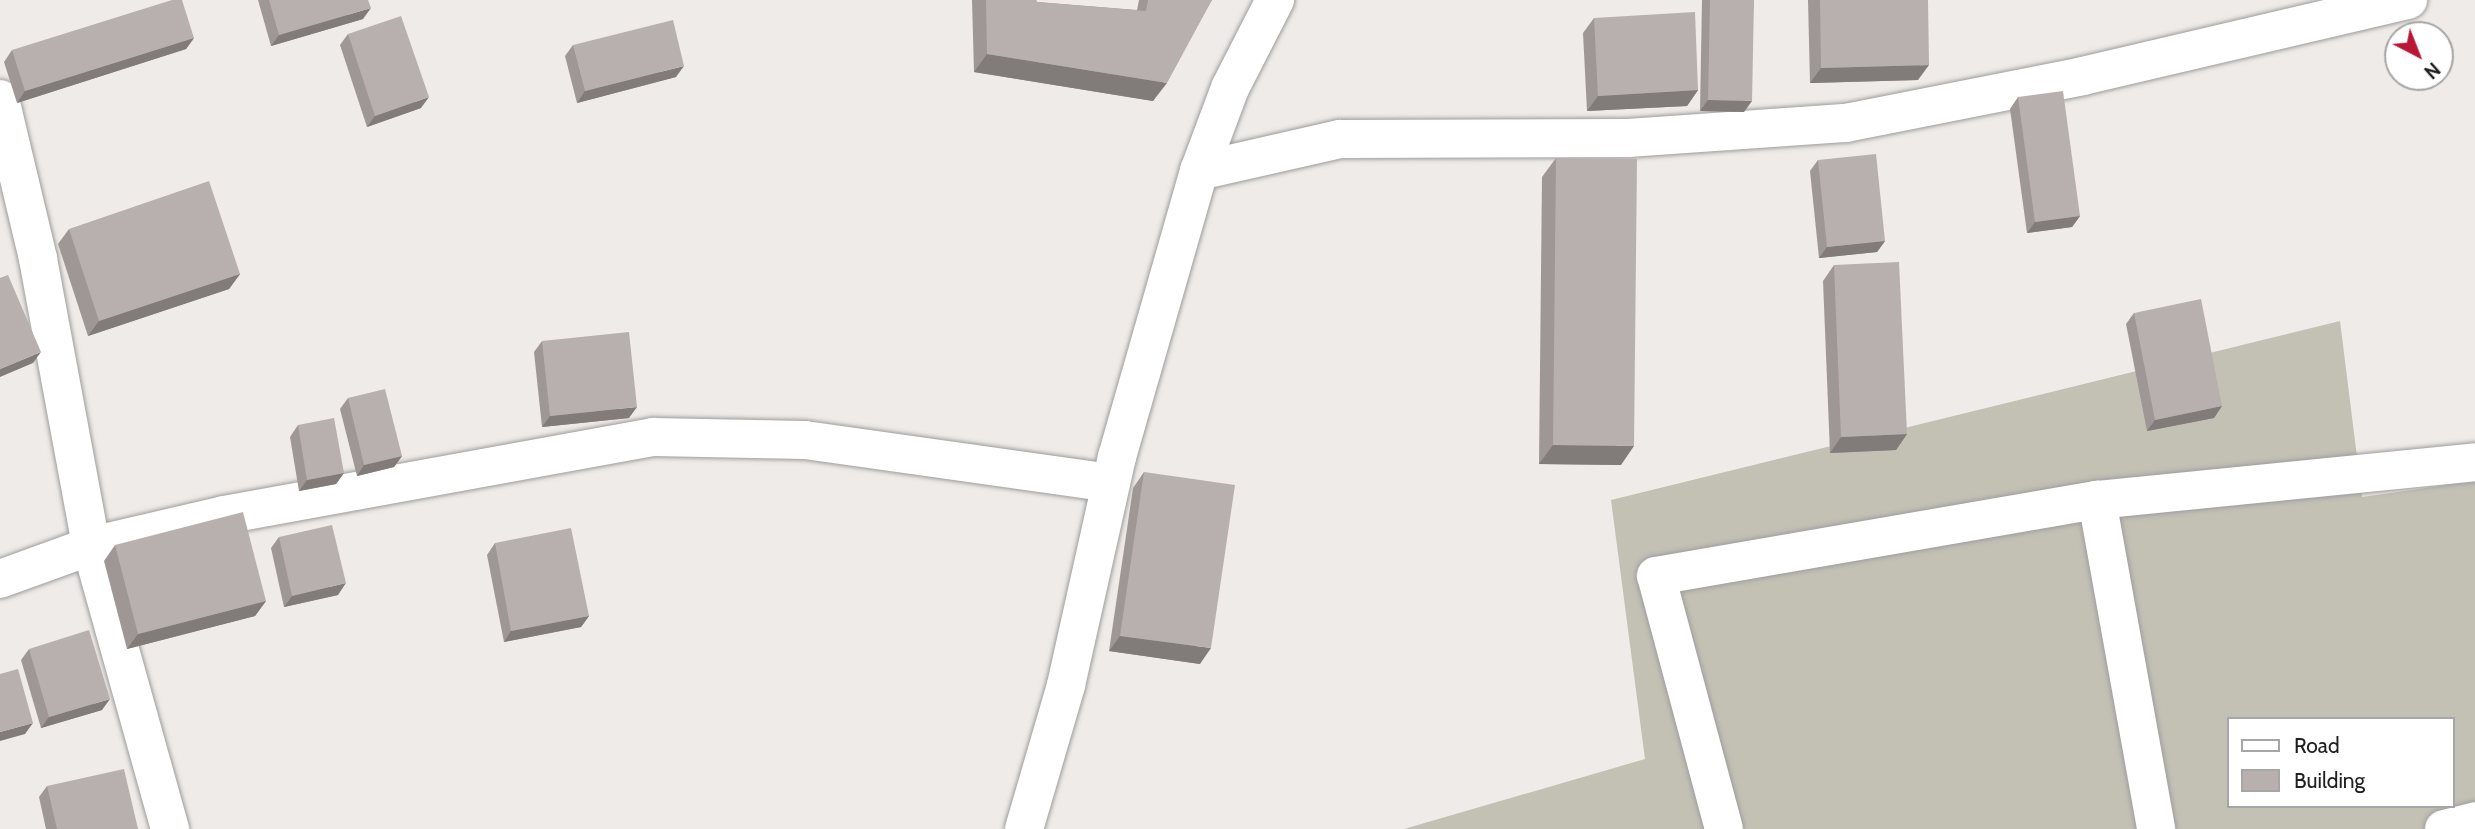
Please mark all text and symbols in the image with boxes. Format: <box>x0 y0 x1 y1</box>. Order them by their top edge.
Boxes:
north arrow <box>2384 21 2454 91</box>
text: N <box>2419 57 2445 84</box>
legend <box>2226 717 2454 808</box>
text: Road <box>2294 733 2340 758</box>
text: Building <box>2294 768 2365 793</box>

